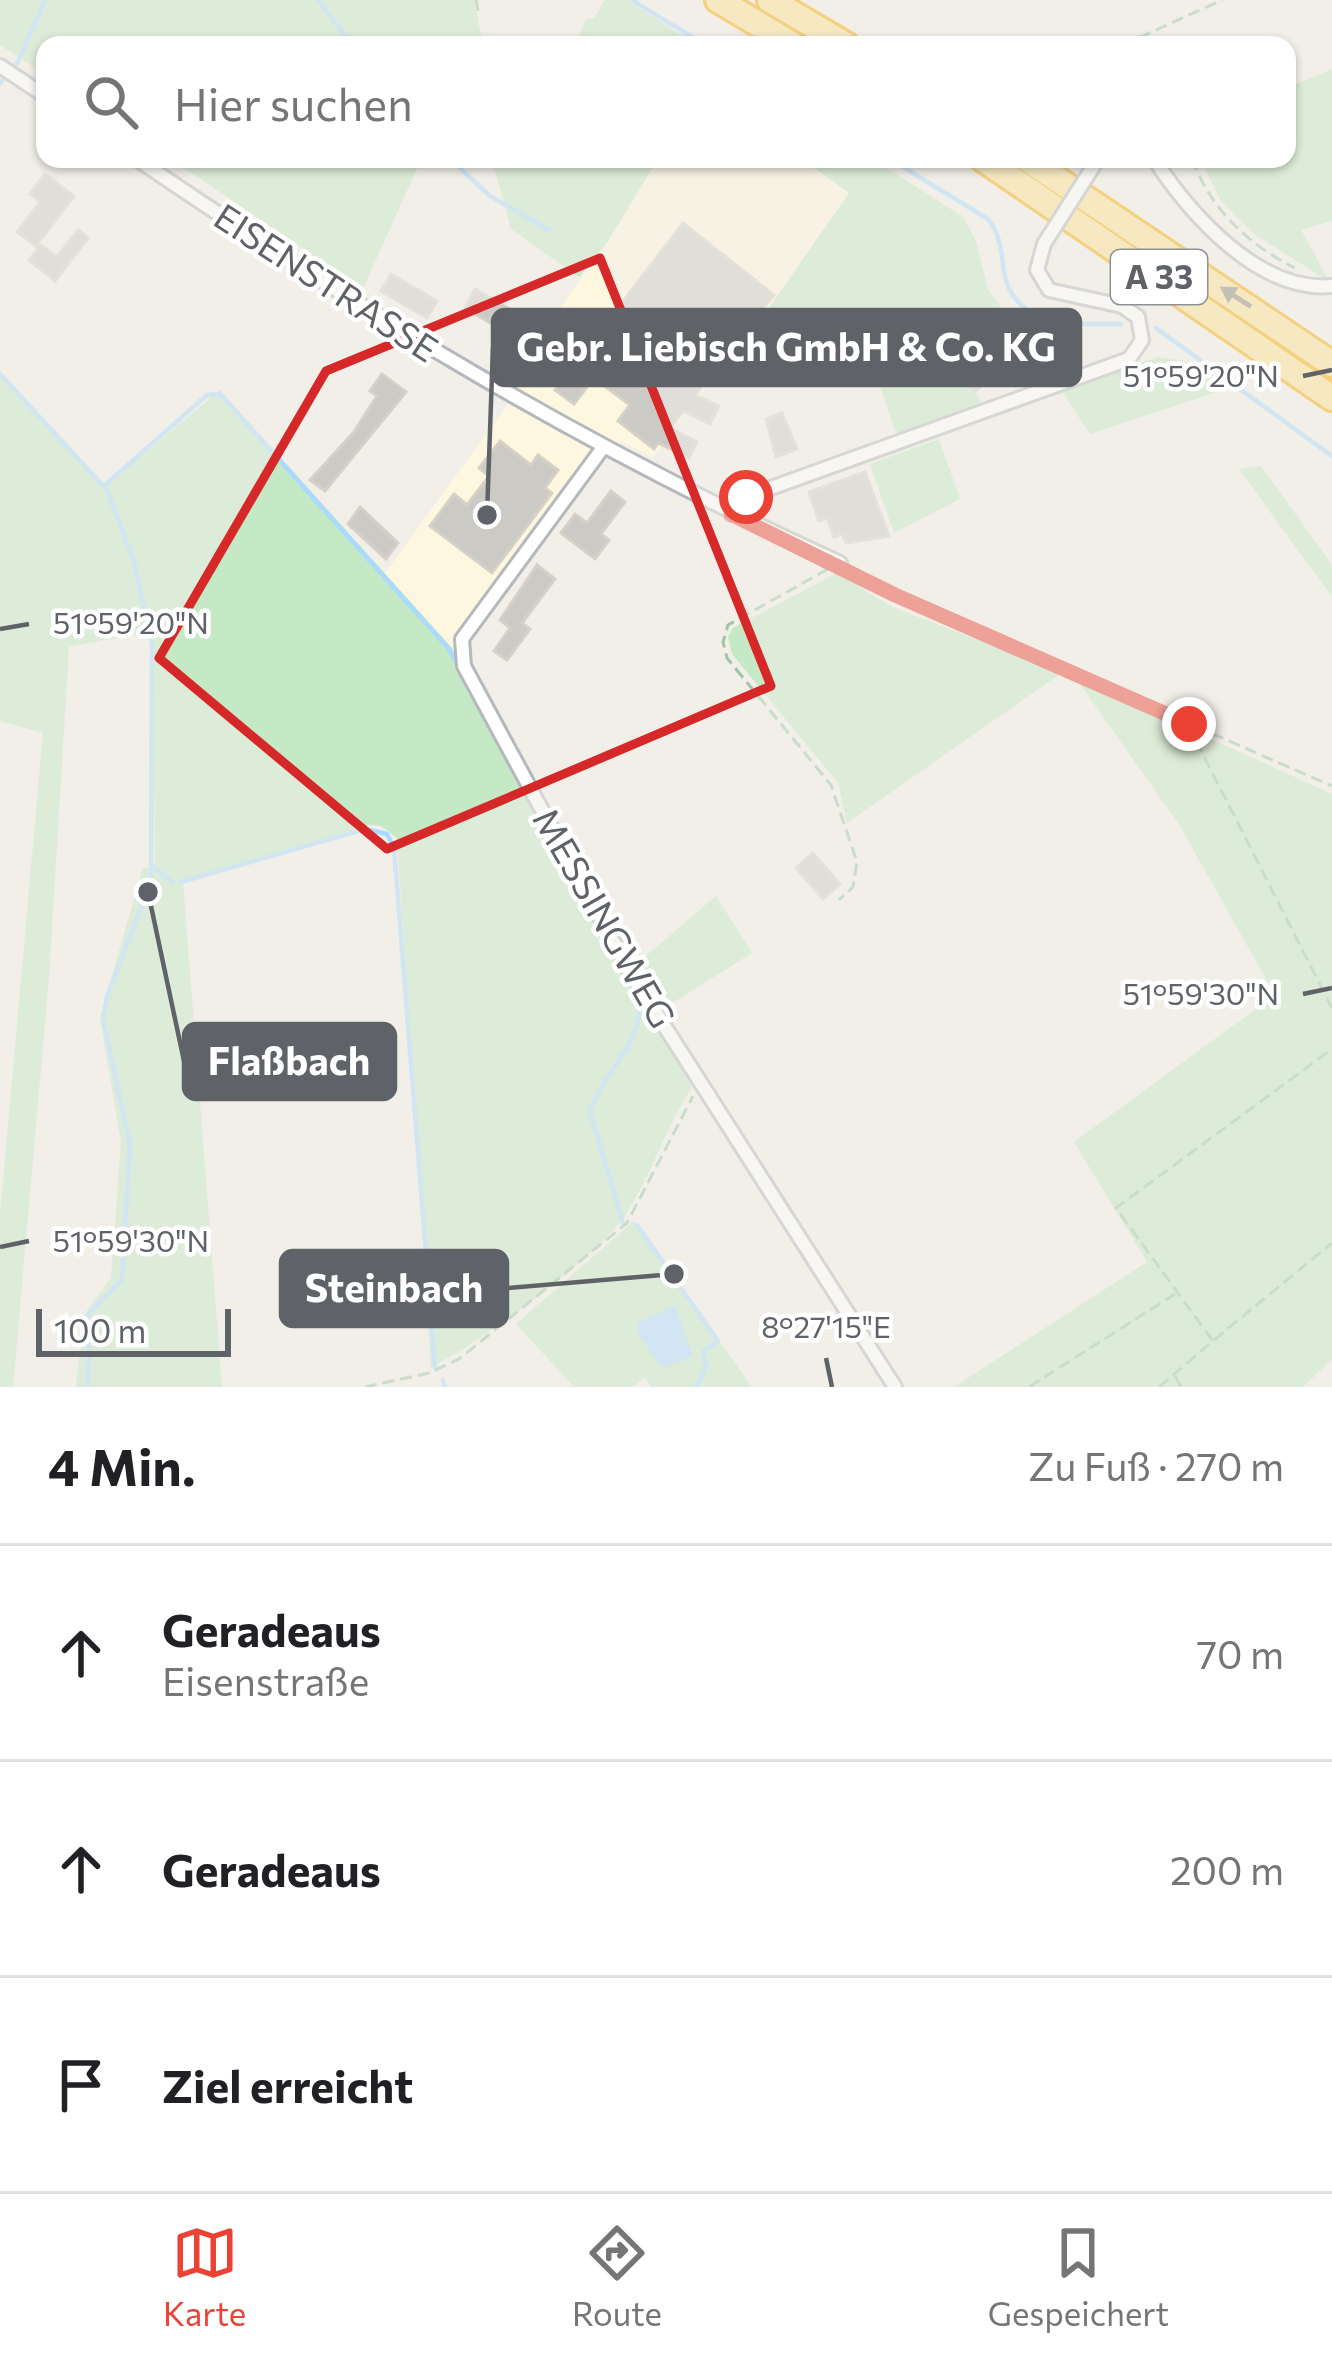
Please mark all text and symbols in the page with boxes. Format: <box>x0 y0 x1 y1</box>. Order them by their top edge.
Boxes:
search box <box>36 36 1296 168</box>
icon: search <box>78 69 144 135</box>
text: Hier suchen <box>174 75 413 130</box>
street label: EISENSTRASSE <box>207 193 447 370</box>
road number: A 33 <box>1111 250 1207 304</box>
one-way arrow <box>1220 286 1253 309</box>
callout: Gebr. Liebisch GmbH & Co. KG <box>493 310 1080 385</box>
text: Gebr. Liebisch GmbH & Co. KG <box>516 321 1056 369</box>
text: 51°59'20"N <box>1123 356 1279 393</box>
route start <box>719 470 773 524</box>
text: 51°59'20"N <box>53 603 209 640</box>
route end <box>1162 697 1216 751</box>
street label: MESSINGWEG <box>525 799 686 1035</box>
text: 51°59'30"N <box>1123 974 1279 1011</box>
callout: Flaßbach <box>184 1024 395 1099</box>
text: Flaßbach <box>208 1035 370 1083</box>
text: 51°59'30"N <box>53 1221 209 1258</box>
callout: Steinbach <box>281 1251 507 1326</box>
text: Steinbach <box>305 1262 483 1310</box>
scale bar <box>36 1303 231 1356</box>
text: 8°27'15"E <box>761 1307 891 1344</box>
text: 100 m <box>54 1309 146 1350</box>
text: 4 Min. <box>48 1434 195 1497</box>
text: Zu Fuß · 270 m <box>1028 1441 1284 1489</box>
text: Geradeaus <box>162 1601 381 1656</box>
icon: ahead <box>48 1620 114 1686</box>
text: 70 m <box>1197 1629 1284 1677</box>
text: Eisenstraße <box>162 1656 369 1704</box>
icon: ahead <box>48 1836 114 1902</box>
text: Geradeaus <box>162 1841 381 1896</box>
text: 200 m <box>1170 1845 1284 1893</box>
icon: arrive <box>48 2052 114 2118</box>
text: Ziel erreicht <box>162 2057 413 2112</box>
tab: Karte <box>163 2220 246 2333</box>
tab: Route <box>572 2220 662 2333</box>
tab: Gespeichert <box>988 2220 1169 2333</box>

